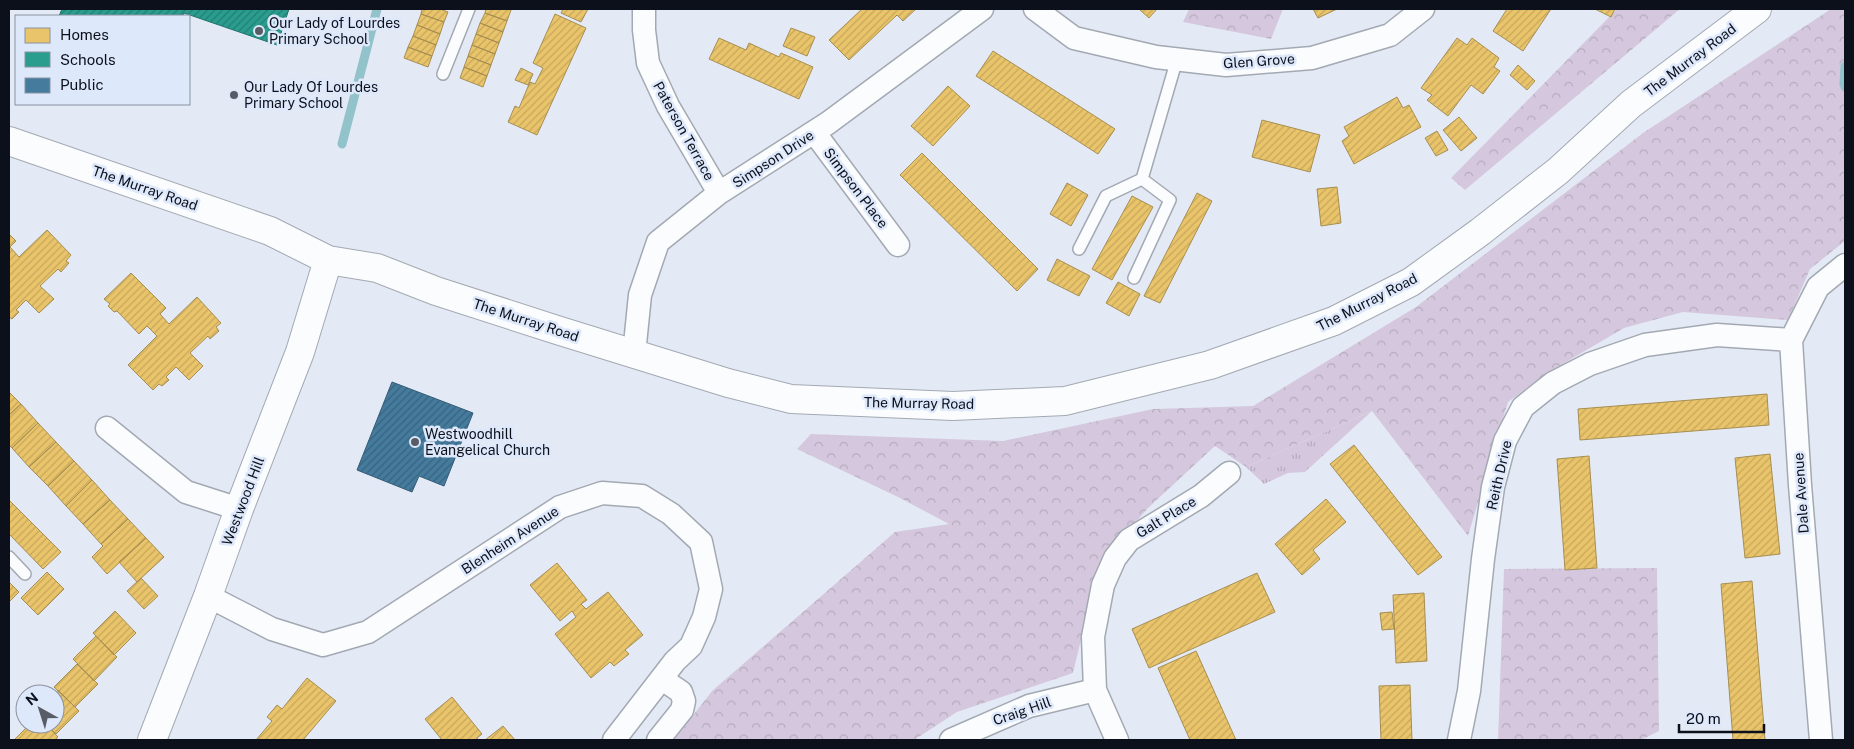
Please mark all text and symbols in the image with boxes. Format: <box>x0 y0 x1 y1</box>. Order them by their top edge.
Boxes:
legend <box>15 15 190 105</box>
place label: Our Lady of Lourdes Primary School <box>269 15 400 47</box>
street label: The Murray Road <box>1641 20 1739 100</box>
marker: Our Lady of Lourdes Primary School <box>253 25 265 37</box>
text: Homes <box>60 26 109 43</box>
text: Schools <box>60 51 116 68</box>
street label: Glen Grove <box>1223 51 1295 71</box>
text: Public <box>60 76 104 93</box>
place label: Our Lady Of Lourdes Primary School <box>244 79 378 111</box>
street label: Paterson Terrace <box>650 79 718 183</box>
marker: Our Lady Of Lourdes Primary School <box>228 89 240 101</box>
street label: Simpson Drive <box>730 127 817 191</box>
street label: Simpson Place <box>821 145 891 231</box>
street label: The Murray Road <box>90 162 200 214</box>
street label: The Murray Road <box>1314 270 1420 334</box>
street label: The Murray Road <box>471 295 581 345</box>
street label: The Murray Road <box>864 394 974 412</box>
place label: Westwoodhill Evangelical Church <box>425 426 550 458</box>
marker: Westwoodhill Evangelical Church <box>409 436 421 448</box>
street label: Reith Drive <box>1483 439 1515 511</box>
street label: Dale Avenue <box>1790 452 1812 534</box>
street label: Westwood Hill <box>219 454 267 548</box>
street label: Galt Place <box>1133 493 1199 541</box>
street label: Blenheim Avenue <box>458 503 562 577</box>
north arrow <box>15 684 65 734</box>
text: N <box>23 689 41 709</box>
street label: Craig Hill <box>991 694 1053 728</box>
scale bar <box>1679 702 1764 734</box>
text: 20 m <box>1686 710 1721 727</box>

